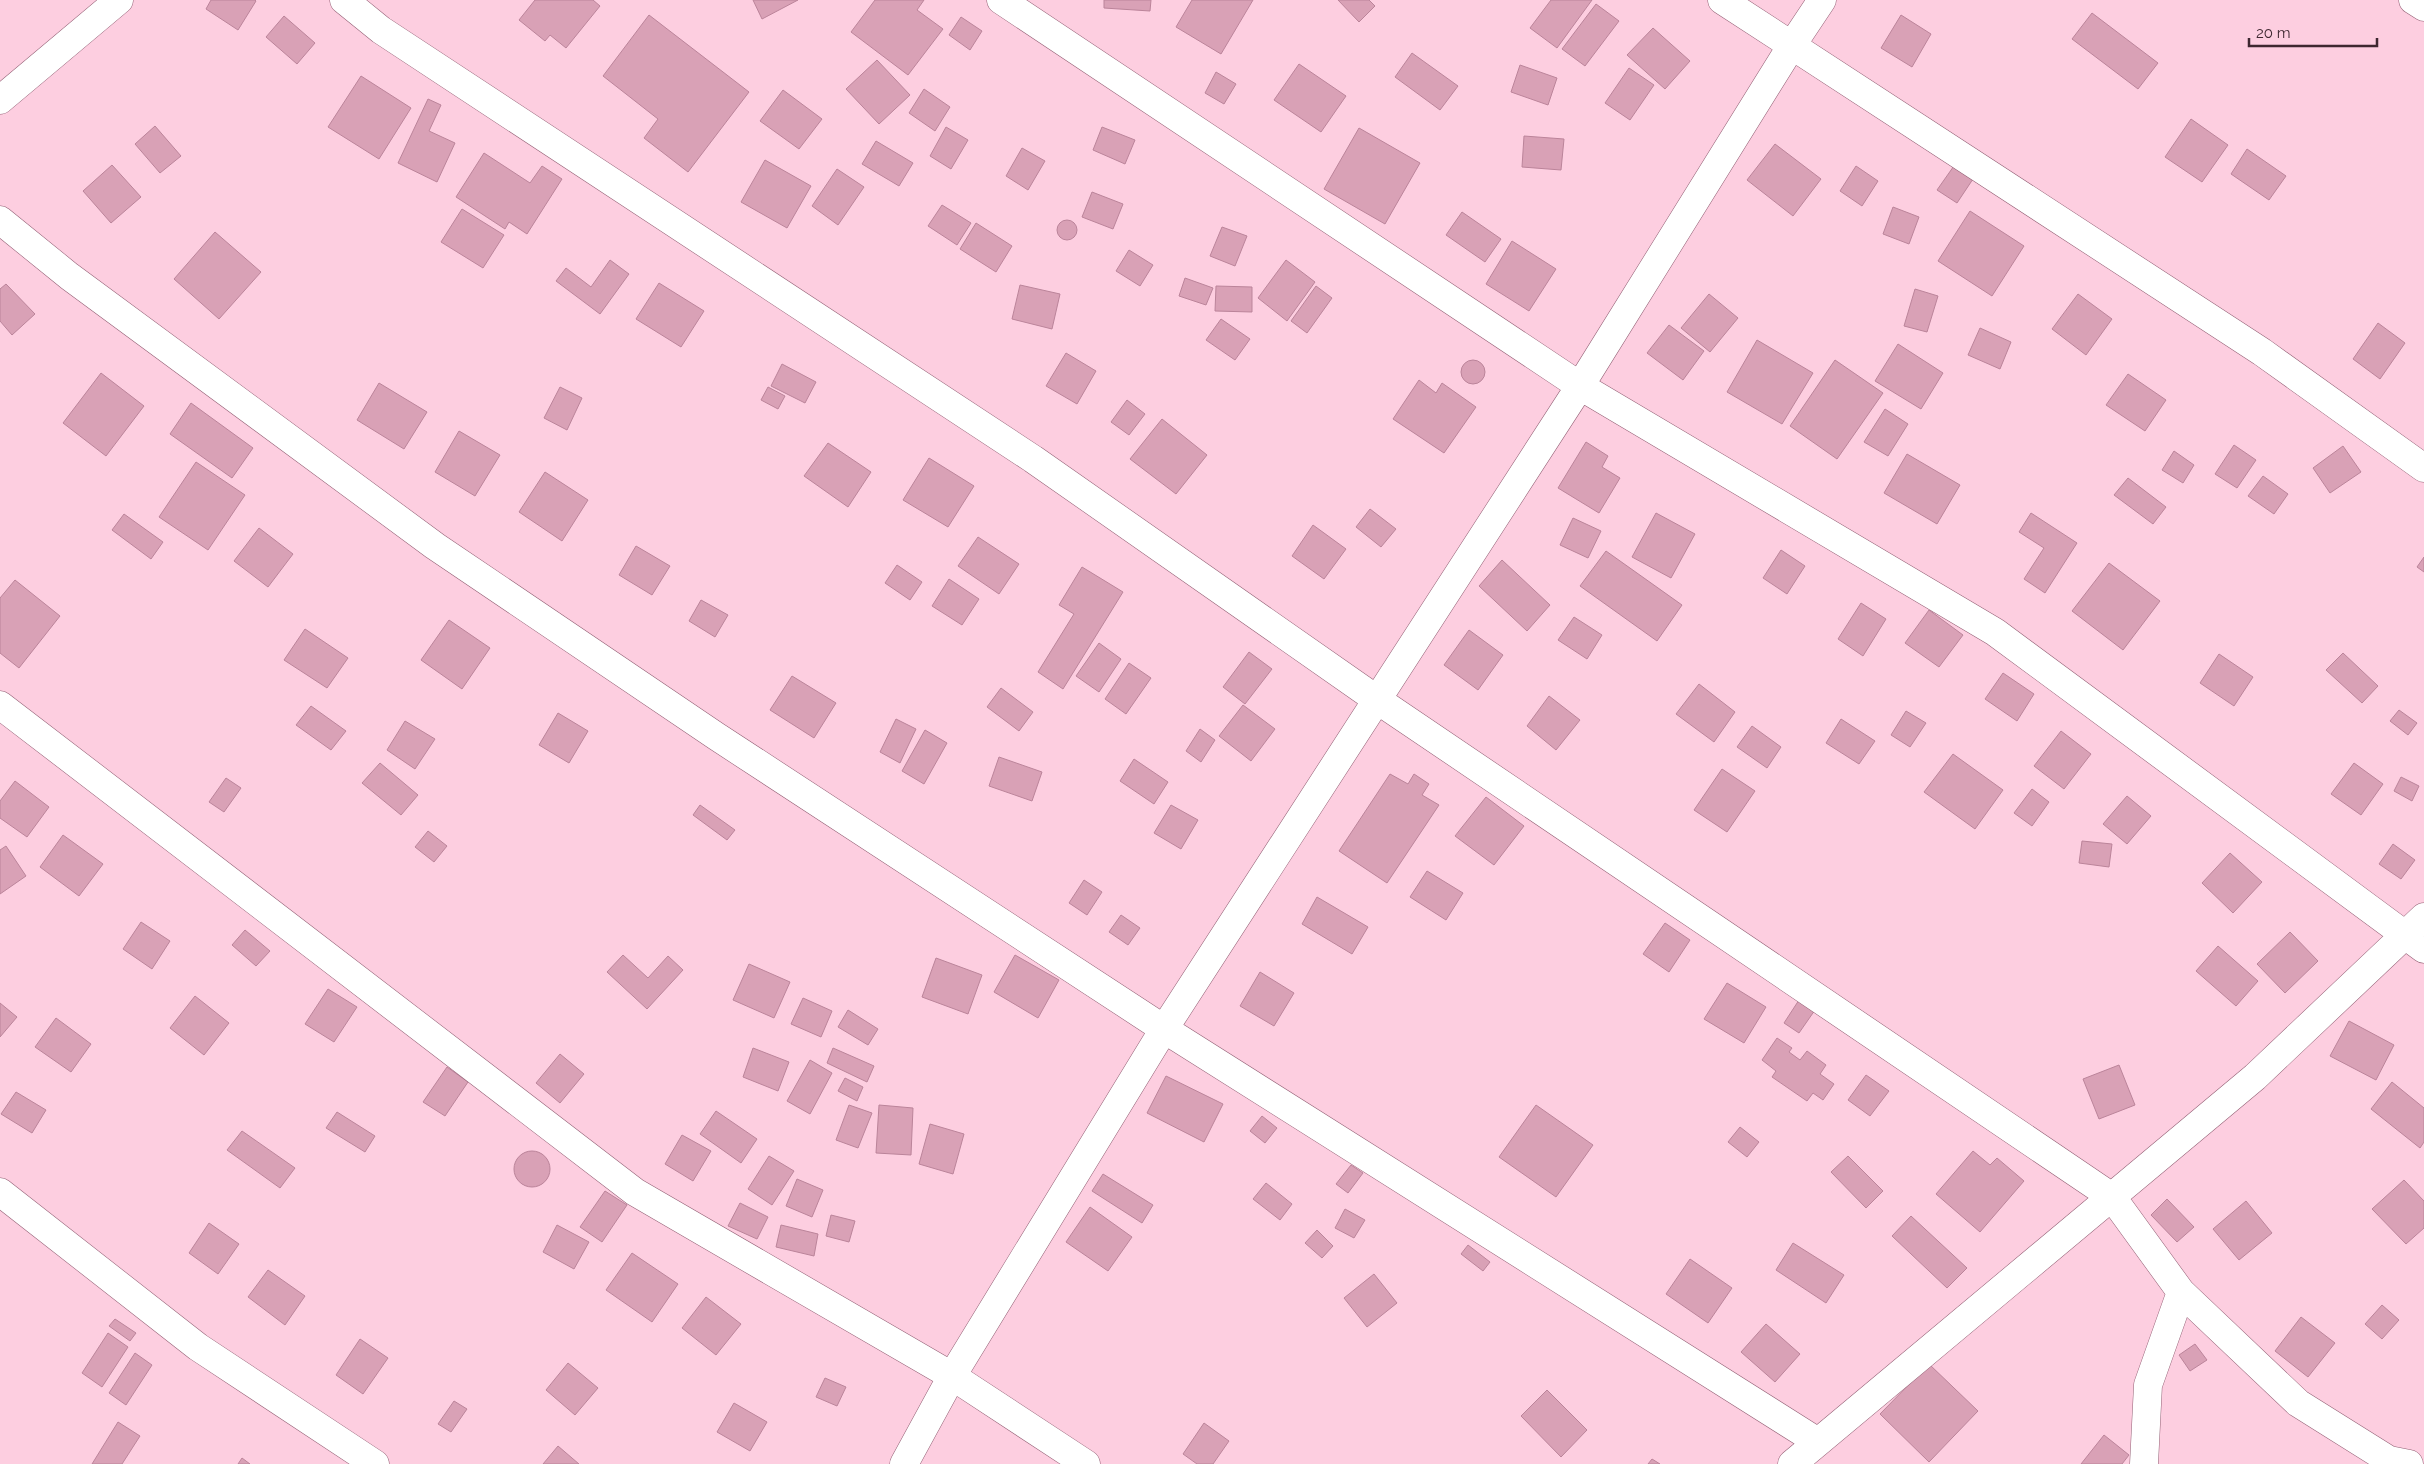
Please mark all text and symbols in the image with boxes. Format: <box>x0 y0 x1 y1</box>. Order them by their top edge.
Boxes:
scale bar <box>2249 15 2376 47</box>
text: 20 m <box>2256 24 2291 42</box>

